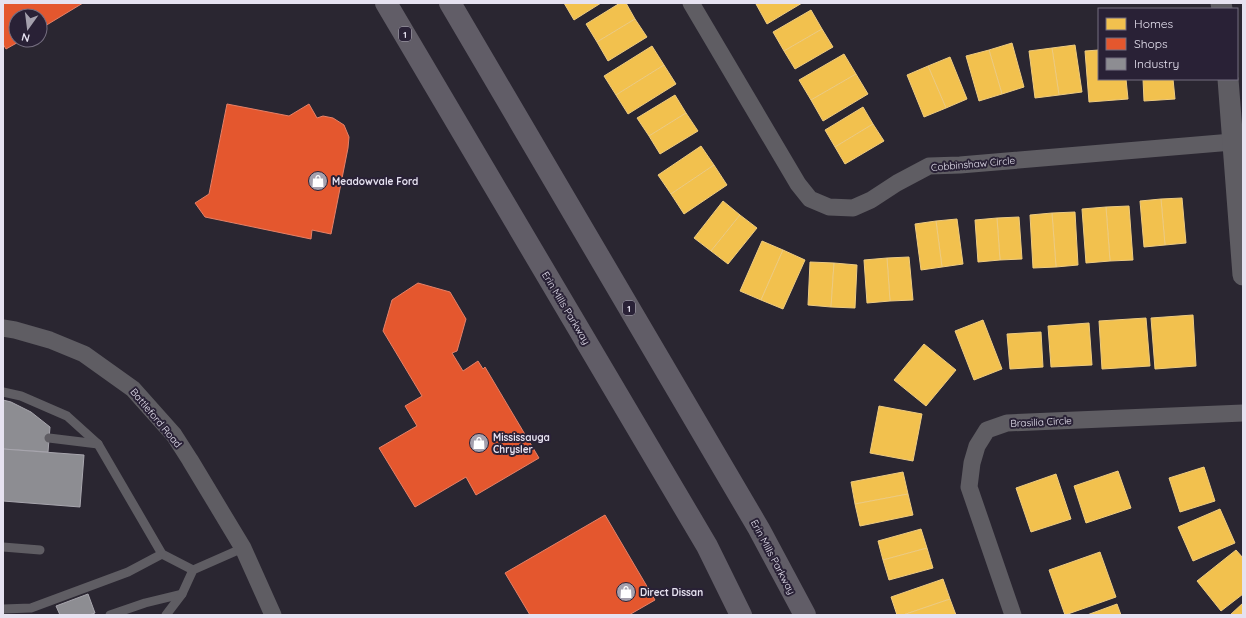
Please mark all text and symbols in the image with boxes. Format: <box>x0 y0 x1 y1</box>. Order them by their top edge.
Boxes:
north arrow <box>8 8 48 48</box>
legend <box>1098 8 1238 80</box>
text: Homes <box>1134 16 1174 31</box>
road number: 1 <box>399 27 411 41</box>
text: N <box>20 30 31 45</box>
text: Shops <box>1134 36 1168 51</box>
text: Industry <box>1134 56 1179 71</box>
street label: Cobbinshaw Circle <box>930 154 1016 174</box>
shop icon: Meadowvale Ford <box>307 170 329 192</box>
place label: Meadowvale Ford <box>332 175 418 188</box>
street label: Erin Mills Parkway <box>539 269 593 347</box>
road number: 1 <box>623 301 635 315</box>
street label: Battleford Road <box>127 386 185 450</box>
street label: Brasilia Circle <box>1010 414 1072 430</box>
place label: Mississauga Chrysler <box>493 431 550 456</box>
shop icon: Mississauga Chrysler <box>468 432 490 454</box>
street label: Erin Mills Parkway <box>748 517 798 597</box>
shop icon: Direct Dissan <box>615 581 637 603</box>
place label: Direct Dissan <box>640 586 703 599</box>

